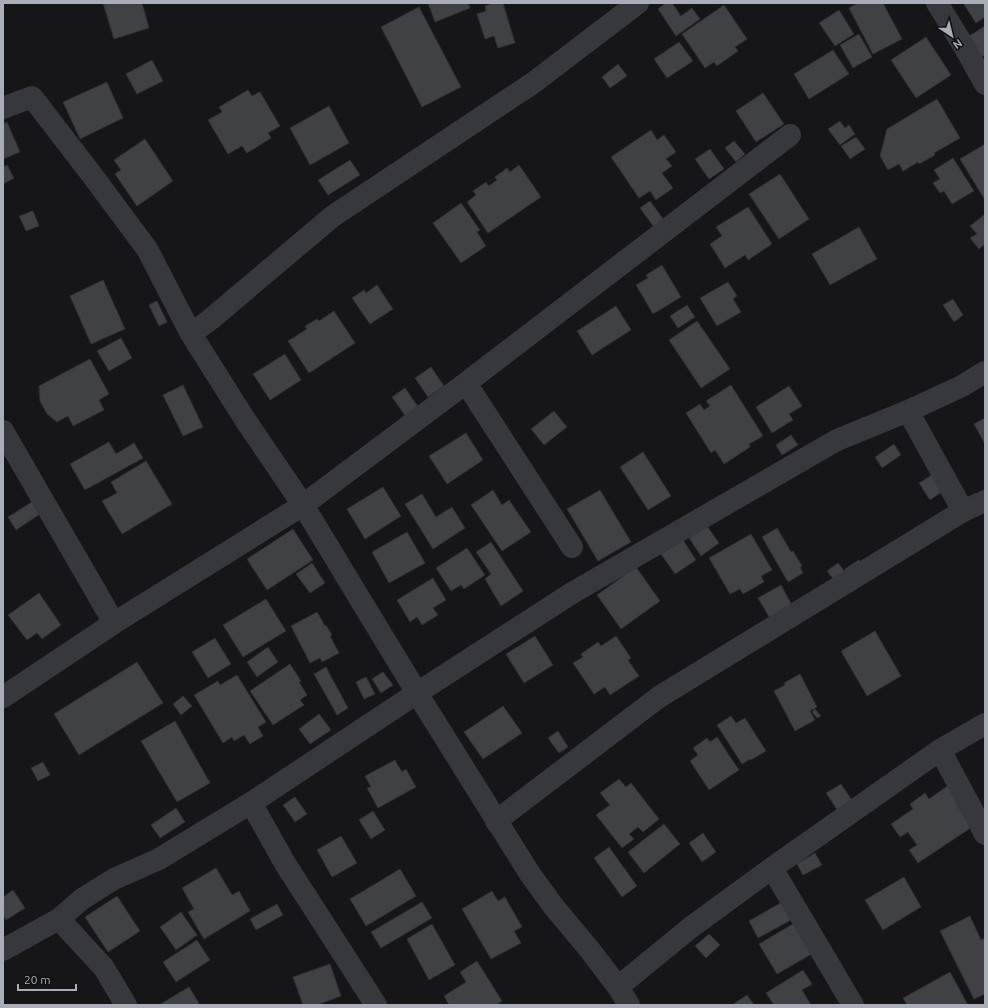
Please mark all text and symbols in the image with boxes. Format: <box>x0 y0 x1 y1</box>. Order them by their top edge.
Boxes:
north arrow <box>932 16 972 56</box>
text: N <box>951 37 965 51</box>
scale bar <box>18 966 76 992</box>
text: 20 m <box>24 973 51 986</box>

